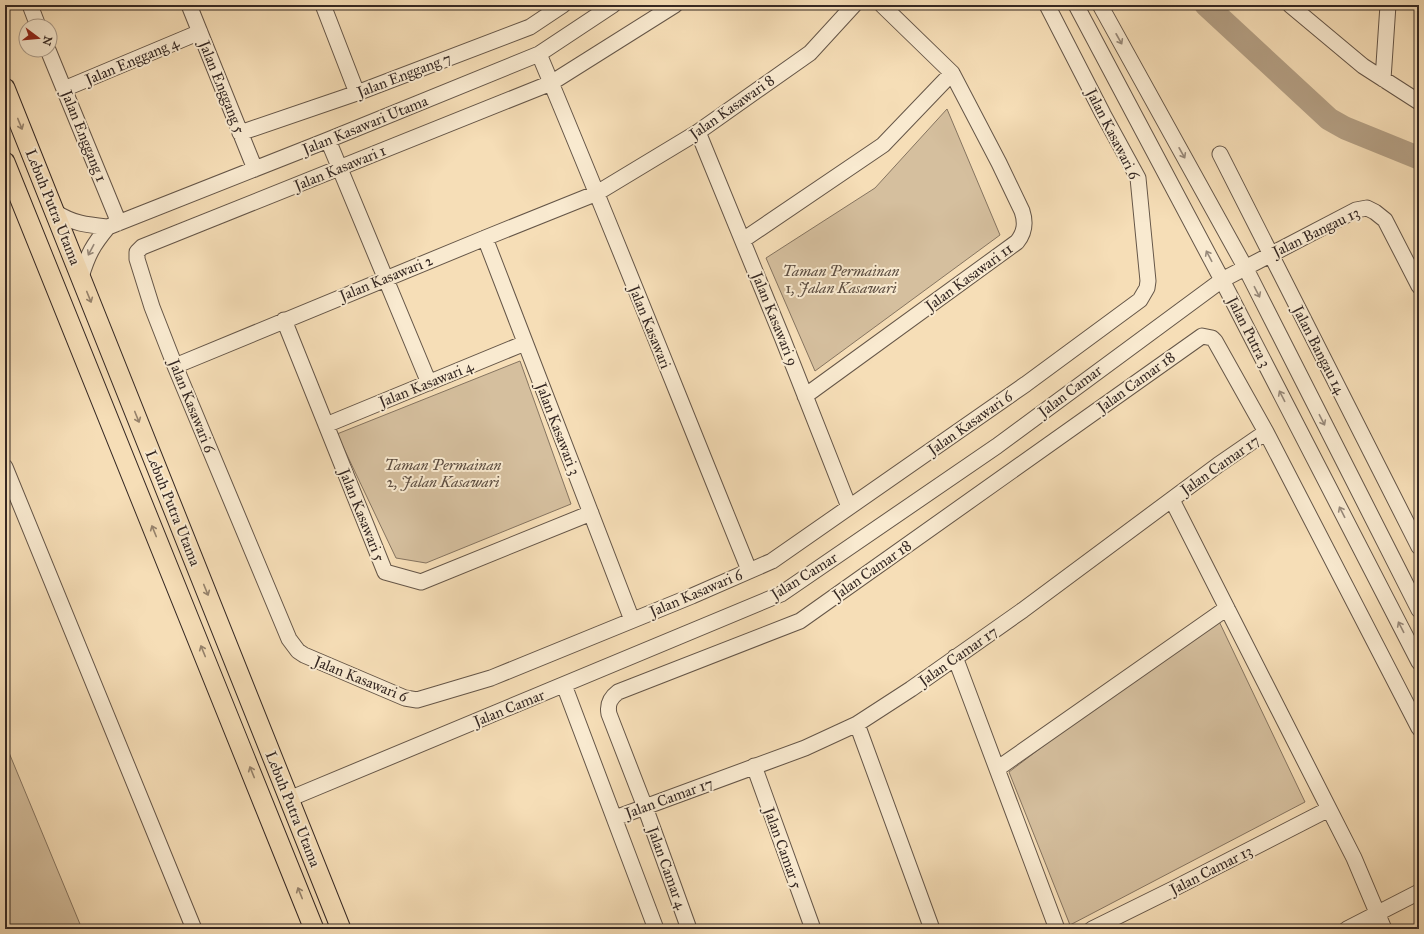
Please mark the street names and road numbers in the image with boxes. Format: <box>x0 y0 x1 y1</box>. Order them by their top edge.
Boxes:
street label: Jalan Enggang 4 <box>81 33 182 90</box>
street label: Jalan Enggang 5 <box>194 36 249 136</box>
street label: Jalan Enggang 7 <box>353 49 454 103</box>
street label: Jalan Kasawari 8 <box>684 71 779 145</box>
street label: Jalan Kasawari 6 <box>1081 84 1144 184</box>
street label: Jalan Enggang 1 <box>56 86 111 185</box>
street label: Jalan Kasawari Utama <box>298 91 431 160</box>
street label: Jalan Kasawari 1 <box>290 141 389 196</box>
street label: Lebuh Putra Utama <box>22 146 85 268</box>
street label: Jalan Bangau 13 <box>1268 203 1363 263</box>
street label: Jalan Kasawari 11 <box>920 239 1017 317</box>
street label: Jalan Kasawari 2 <box>335 251 436 307</box>
street label: Jalan Kasawari 9 <box>746 268 802 369</box>
street label: Jalan Kasawari <box>623 281 675 372</box>
street label: Jalan Putra 3 <box>1222 292 1274 371</box>
street label: Jalan Bangau 14 <box>1287 301 1349 398</box>
street label: Jalan Camar 18 <box>1092 348 1179 418</box>
street label: Jalan Kasawari 6 <box>163 355 219 457</box>
street label: Jalan Kasawari 4 <box>374 357 477 413</box>
street label: Jalan Camar <box>1033 361 1106 423</box>
street label: Jalan Kasawari 3 <box>530 378 584 478</box>
street label: Jalan Kasawari 6 <box>923 386 1017 461</box>
street label: Jalan Camar 17 <box>1175 431 1263 501</box>
street label: Lebuh Putra Utama <box>142 447 205 569</box>
street label: Jalan Kasawari 5 <box>334 464 389 564</box>
street label: Jalan Camar 18 <box>827 536 915 606</box>
street label: Jalan Camar <box>766 548 841 605</box>
street label: Jalan Kasawari 6 <box>645 565 747 622</box>
street label: Jalan Camar 17 <box>913 622 1001 692</box>
street label: Jalan Kasawari 6 <box>309 651 412 707</box>
street label: Jalan Camar <box>469 685 548 732</box>
street label: Lebuh Putra Utama <box>262 748 325 870</box>
street label: Jalan Camar 17 <box>621 774 716 824</box>
street label: Jalan Camar 5 <box>758 803 806 891</box>
street label: Jalan Camar 4 <box>642 822 690 913</box>
street label: Jalan Camar 13 <box>1165 842 1256 900</box>

